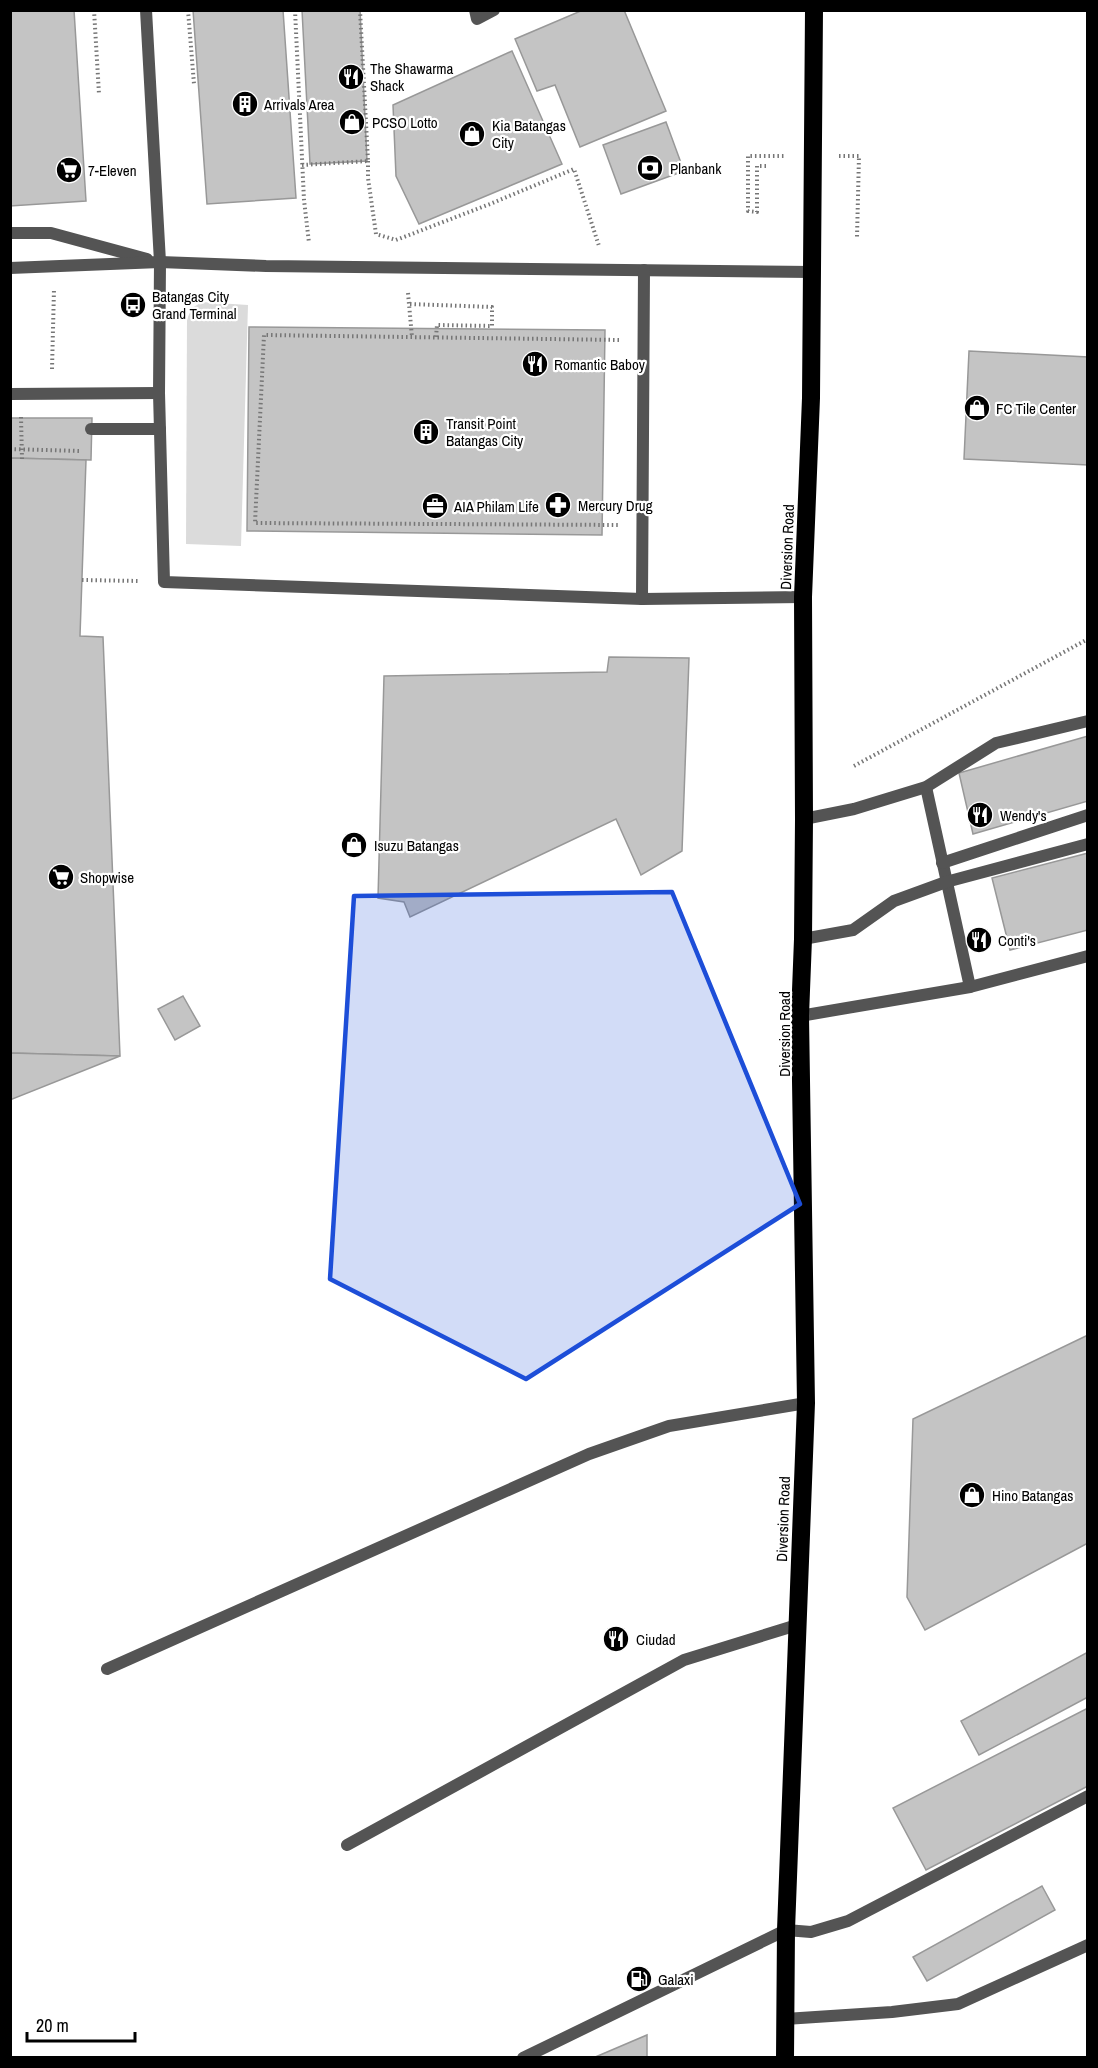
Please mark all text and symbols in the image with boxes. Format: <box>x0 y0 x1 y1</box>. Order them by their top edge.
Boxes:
place label: The Shawarma Shack <box>370 58 454 96</box>
restaurant icon: The Shawarma Shack <box>336 62 366 92</box>
building icon: Arrivals Area <box>230 89 260 119</box>
place label: Arrivals Area <box>263 94 335 115</box>
shop icon: PCSO Lotto <box>337 107 367 137</box>
place label: PCSO Lotto <box>372 112 438 133</box>
place label: Kia Batangas City <box>492 115 566 153</box>
shop icon: Kia Batangas City <box>457 119 487 149</box>
bank icon: Planbank <box>635 153 665 183</box>
supermarket icon: 7-Eleven <box>54 155 84 185</box>
place label: Planbank <box>670 158 722 179</box>
place label: 7-Eleven <box>88 160 137 181</box>
place label: Batangas City Grand Terminal <box>152 286 237 324</box>
bus stop icon: Batangas City Grand Terminal <box>118 290 148 320</box>
restaurant icon: Romantic Baboy <box>520 349 550 379</box>
place label: Romantic Baboy <box>554 354 646 375</box>
shop icon: FC Tile Center <box>962 393 992 423</box>
place label: FC Tile Center <box>996 398 1076 419</box>
place label: Transit Point Batangas City <box>446 413 524 451</box>
building icon: Transit Point Batangas City <box>411 417 441 447</box>
pharmacy icon: Mercury Drug <box>543 490 573 520</box>
office icon: AIA Philam Life <box>420 491 450 521</box>
place label: Mercury Drug <box>578 495 653 516</box>
place label: AIA Philam Life <box>453 496 539 517</box>
street label: Diversion Road <box>775 504 799 590</box>
restaurant icon: Wendy's <box>965 800 995 830</box>
place label: Wendy's <box>1000 805 1047 826</box>
shop icon: Isuzu Batangas <box>339 830 369 860</box>
place label: Isuzu Batangas <box>374 835 459 856</box>
supermarket icon: Shopwise <box>46 862 76 892</box>
place label: Shopwise <box>80 867 134 888</box>
restaurant icon: Conti's <box>964 925 994 955</box>
place label: Conti's <box>998 930 1036 951</box>
street label: Diversion Road <box>774 991 795 1077</box>
street label: Diversion Road <box>771 1476 795 1562</box>
shop icon: Hino Batangas <box>957 1480 987 1510</box>
place label: Hino Batangas <box>992 1485 1073 1506</box>
restaurant icon: Ciudad <box>601 1624 631 1654</box>
place label: Ciudad <box>636 1629 676 1650</box>
fuel station icon: Galaxi <box>624 1964 654 1994</box>
place label: Galaxi <box>658 1969 694 1990</box>
scale bar <box>27 2005 135 2043</box>
text: 20 m <box>36 2013 69 2038</box>

